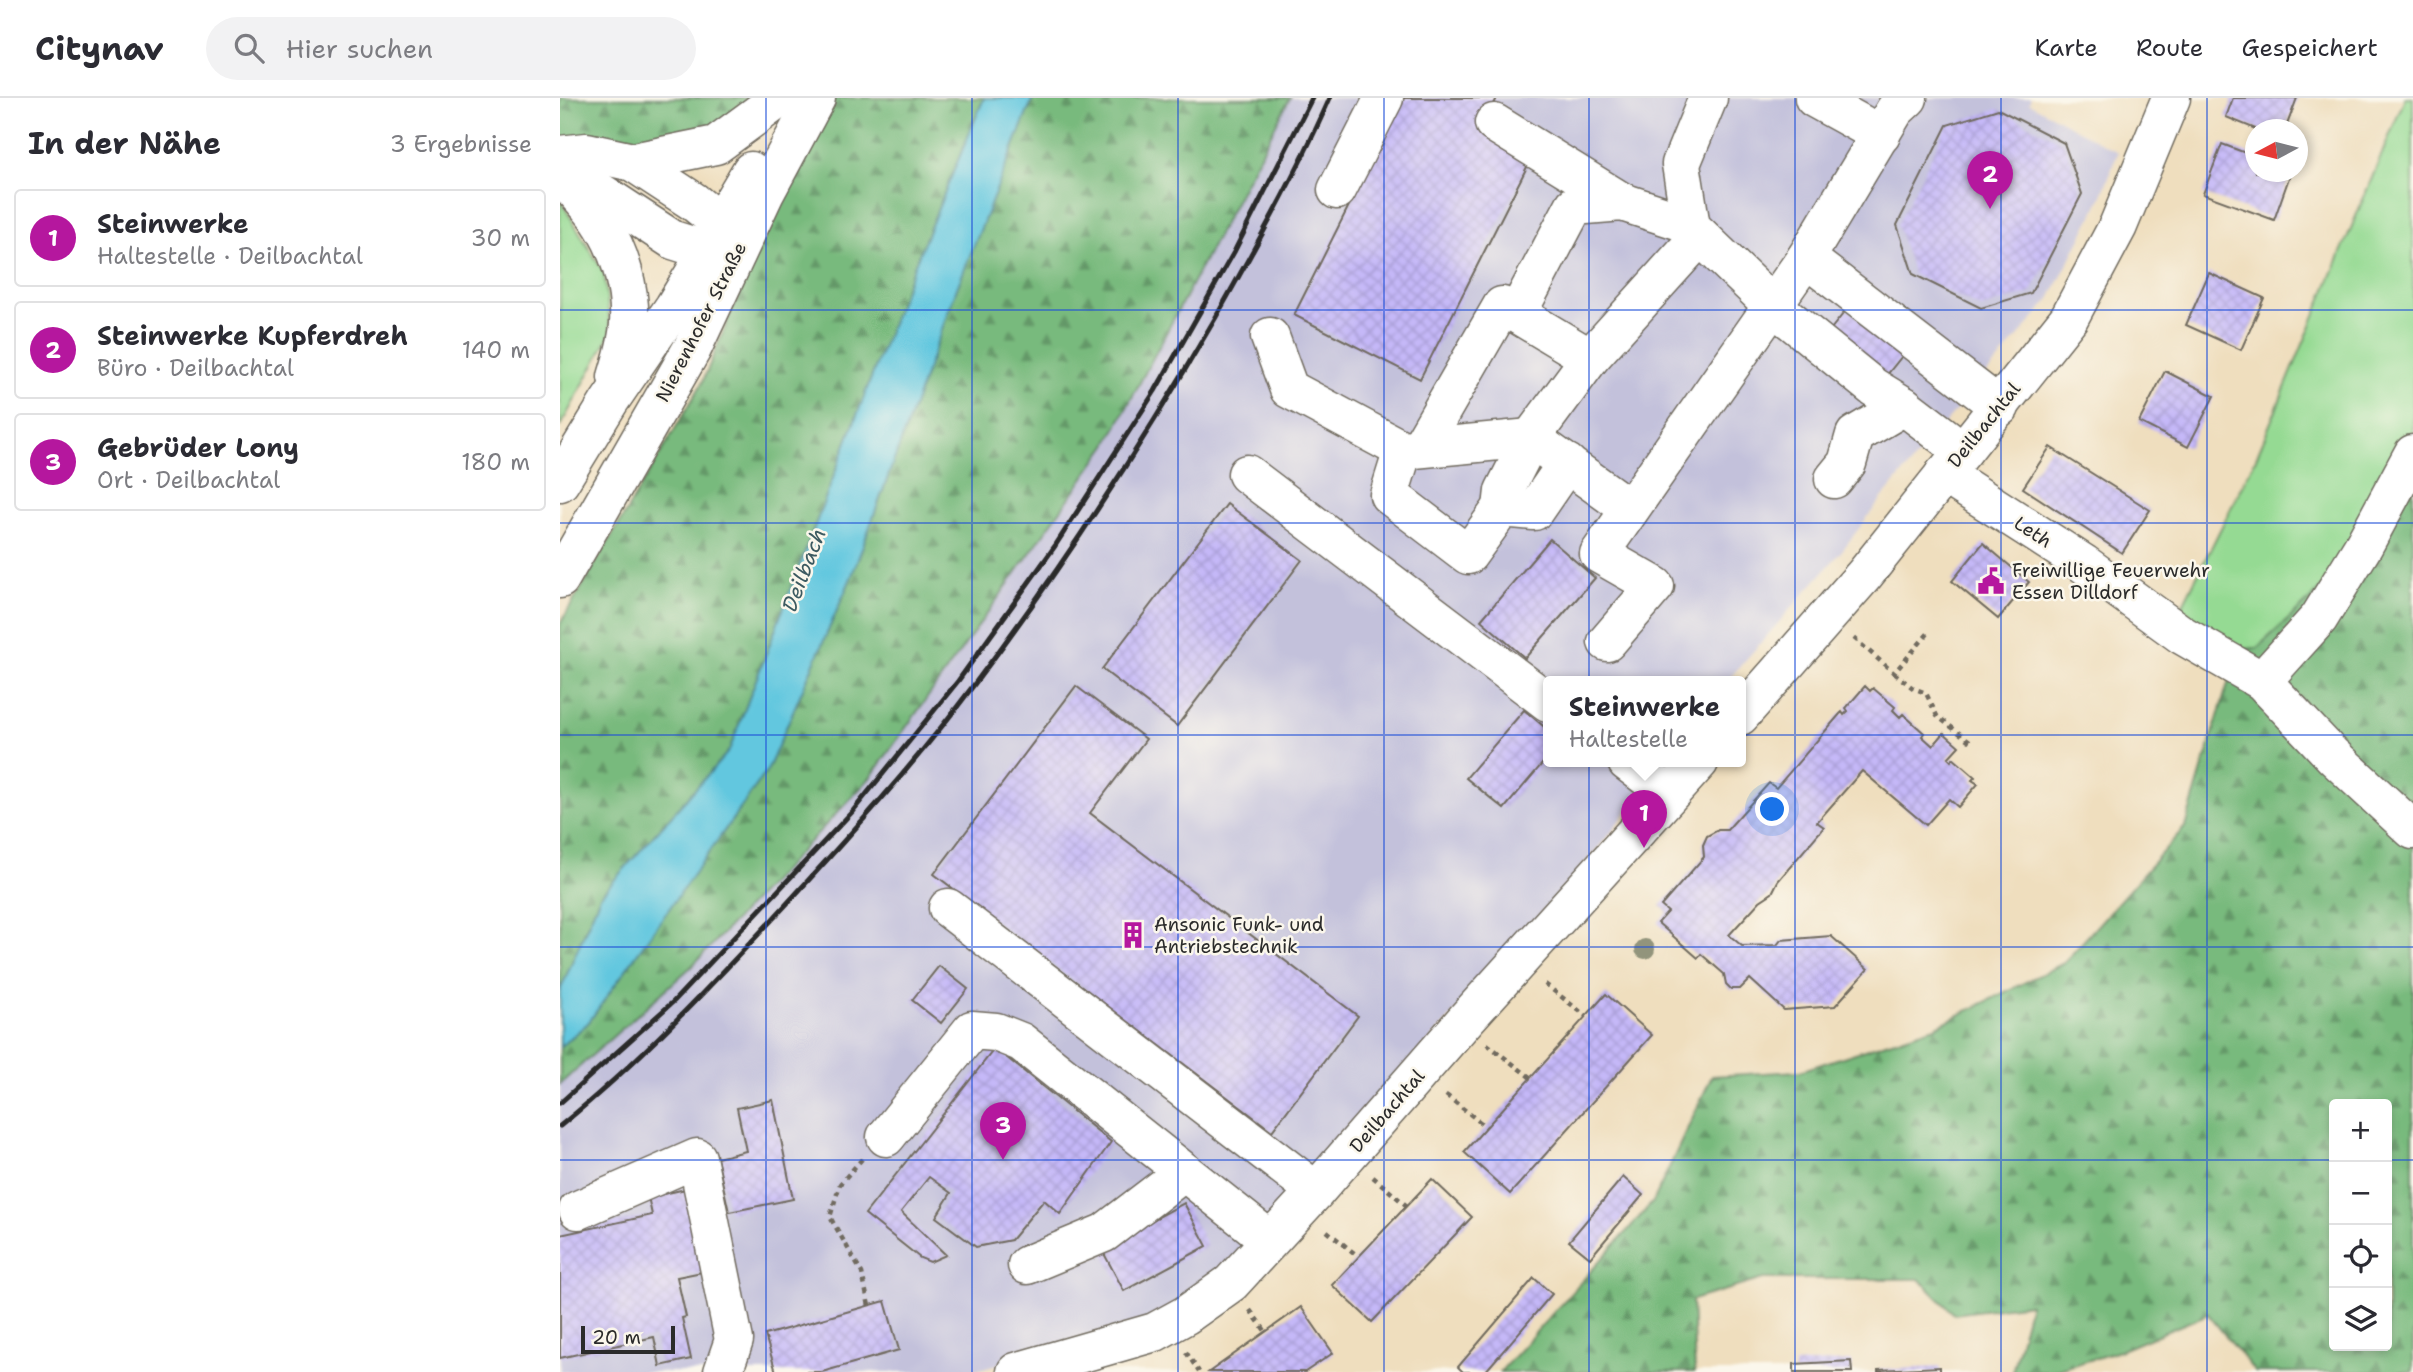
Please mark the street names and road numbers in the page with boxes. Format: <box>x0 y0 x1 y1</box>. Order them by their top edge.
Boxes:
street label: Nierenhofer Straße <box>650 238 752 406</box>
street label: Deilbachtal <box>1942 377 2026 473</box>
street label: Leth <box>2009 510 2057 554</box>
street label: Deilbachtal <box>1344 1064 1430 1158</box>

